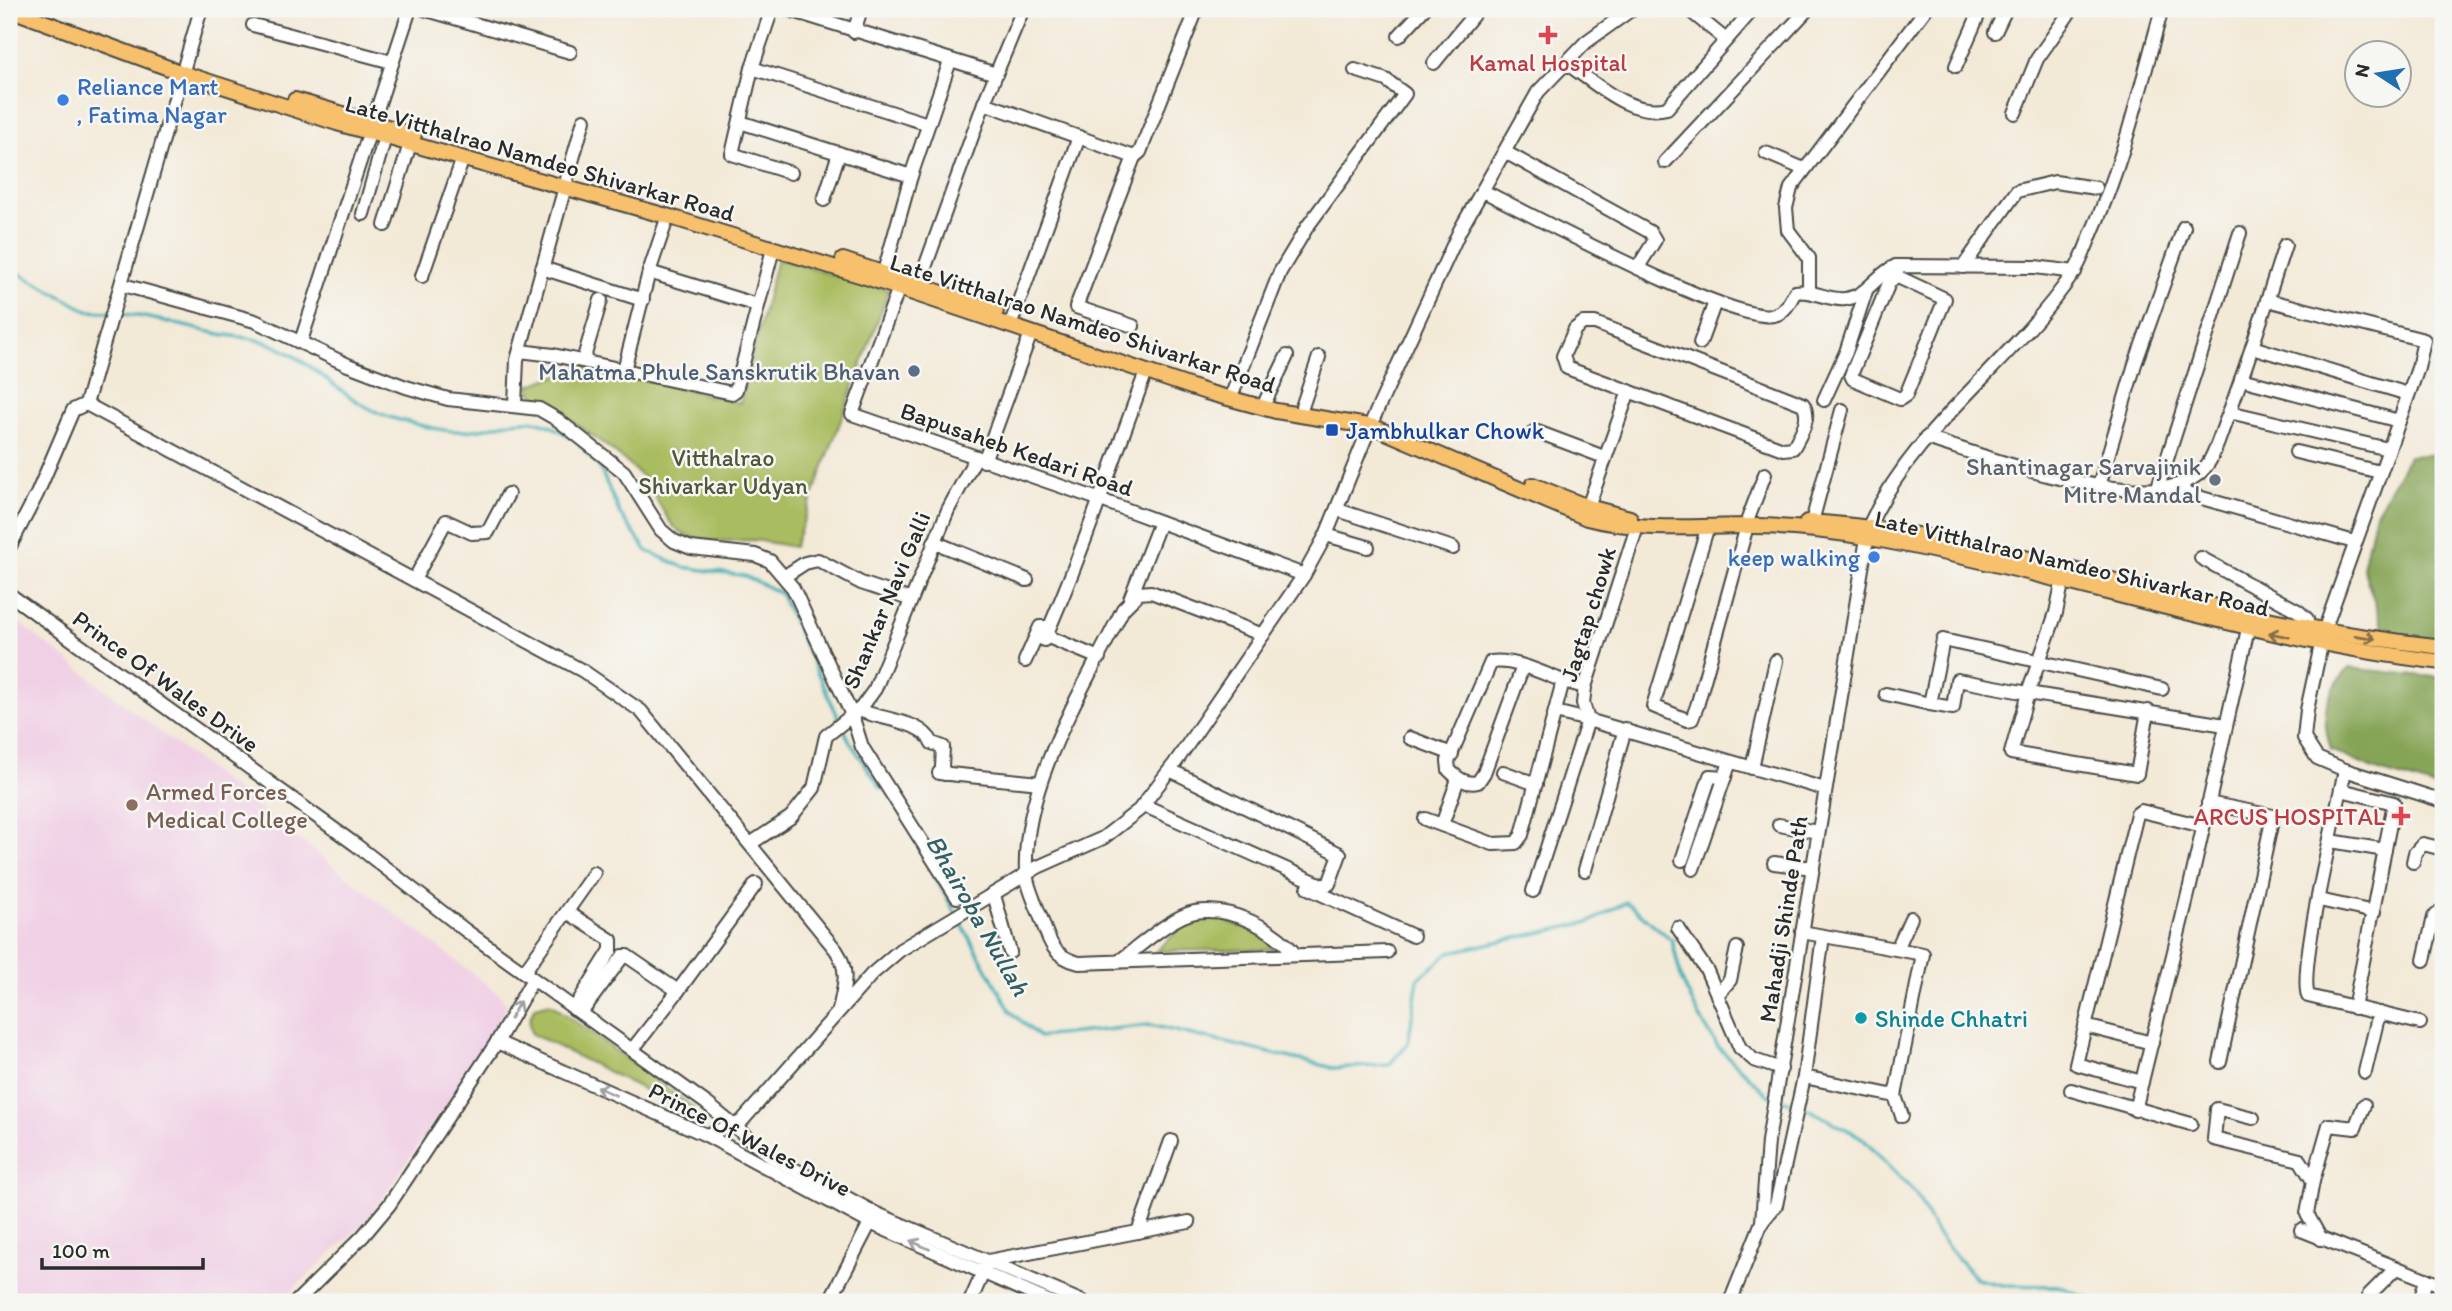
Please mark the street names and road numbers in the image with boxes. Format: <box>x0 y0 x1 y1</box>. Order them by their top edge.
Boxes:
street label: Late Vitthalrao Namdeo Shivarkar Road <box>342 88 738 228</box>
street label: Late Vitthalrao Namdeo Shivarkar Road <box>886 247 1280 399</box>
street label: Bapusaheb Kedari Road <box>897 395 1137 503</box>
street label: Late Vitthalrao Namdeo Shivarkar Road <box>1872 503 2272 623</box>
street label: Shankar Navi Galli <box>835 507 937 693</box>
street label: Jagtap chowk <box>1554 543 1622 685</box>
street label: Prince Of Wales Drive <box>67 604 265 758</box>
street label: Mahadji Shinde Path <box>1752 814 1814 1024</box>
street label: Prince Of Wales Drive <box>644 1075 856 1203</box>

